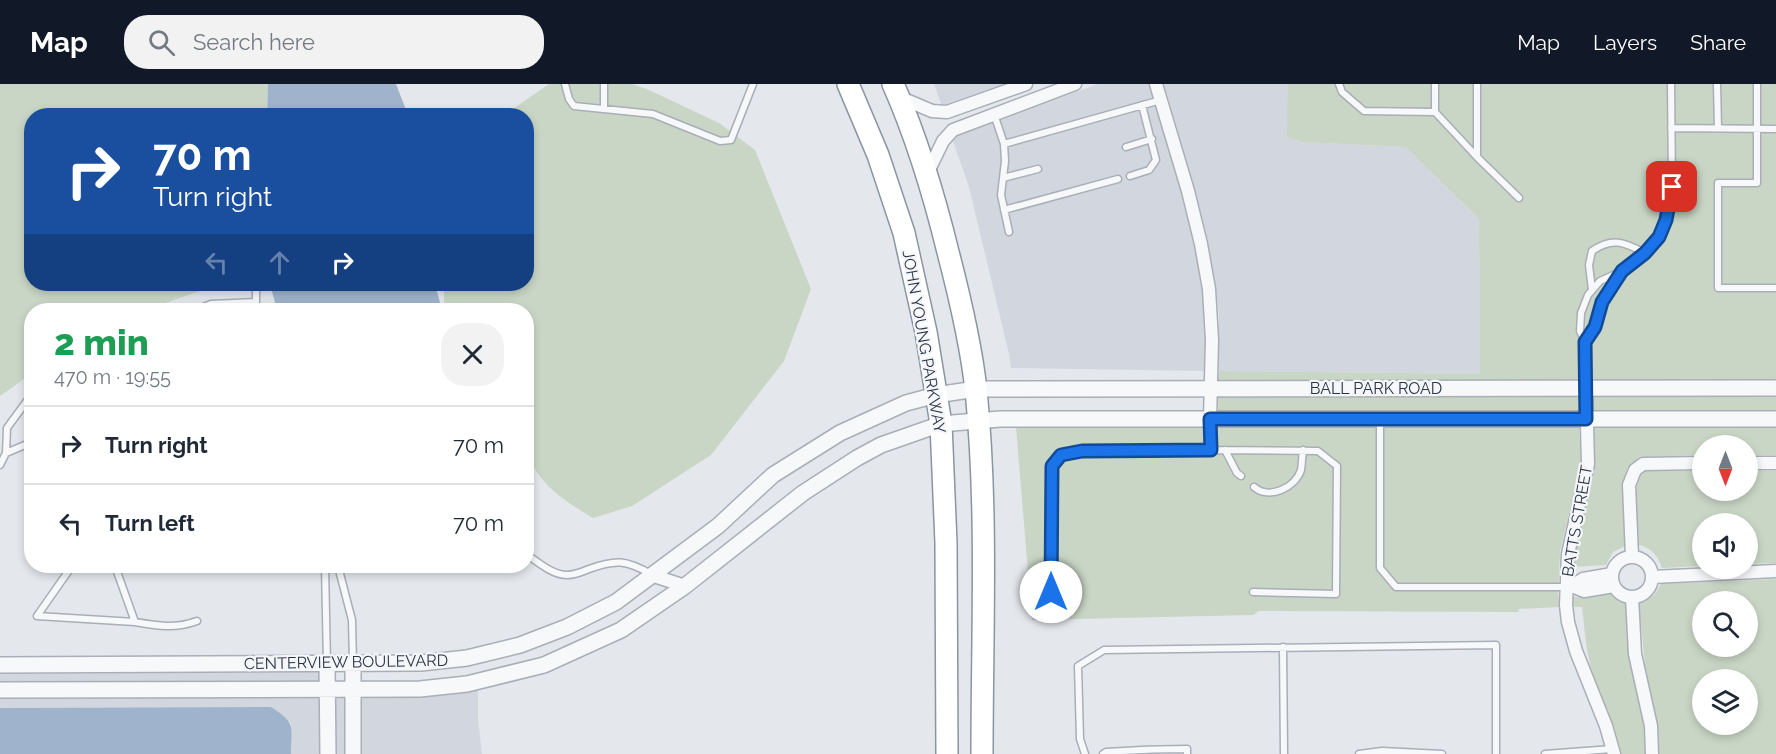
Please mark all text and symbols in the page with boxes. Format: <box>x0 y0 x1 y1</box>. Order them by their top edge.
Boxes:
search box <box>124 15 544 69</box>
text: Map <box>30 26 88 59</box>
icon: search <box>145 26 178 59</box>
text: Search here <box>193 29 315 55</box>
text: Map <box>1517 30 1560 55</box>
text: Layers <box>1593 30 1657 55</box>
text: Share <box>1690 30 1746 55</box>
text: 70 m <box>153 131 252 180</box>
icon: right <box>54 132 132 210</box>
pin <box>1646 161 1697 212</box>
icon: arrive <box>1655 170 1688 203</box>
text: Turn right <box>153 181 272 212</box>
icon: left <box>200 246 233 279</box>
icon: ahead <box>263 246 296 279</box>
icon: right <box>326 246 359 279</box>
street label: JOHN YOUNG PARKWAY <box>899 249 950 436</box>
text: 2 min <box>54 321 149 363</box>
button: close <box>441 323 504 386</box>
text: 470 m · 19:55 <box>54 365 171 389</box>
street label: BALL PARK ROAD <box>1310 379 1442 398</box>
icon: right <box>54 429 87 462</box>
text: Turn right <box>105 432 208 458</box>
text: 70 m <box>453 432 504 458</box>
north arrow <box>1692 435 1758 501</box>
map controls <box>1692 435 1758 735</box>
street label: BATTS STREET <box>1558 464 1596 578</box>
icon: left <box>54 507 87 540</box>
text: Turn left <box>105 510 195 536</box>
text: 70 m <box>453 510 504 536</box>
button: sound <box>1692 513 1758 579</box>
position arrow <box>1019 560 1083 624</box>
button: search <box>1692 591 1758 657</box>
street label: CENTERVIEW BOULEVARD <box>244 651 448 673</box>
button: layers <box>1692 669 1758 735</box>

